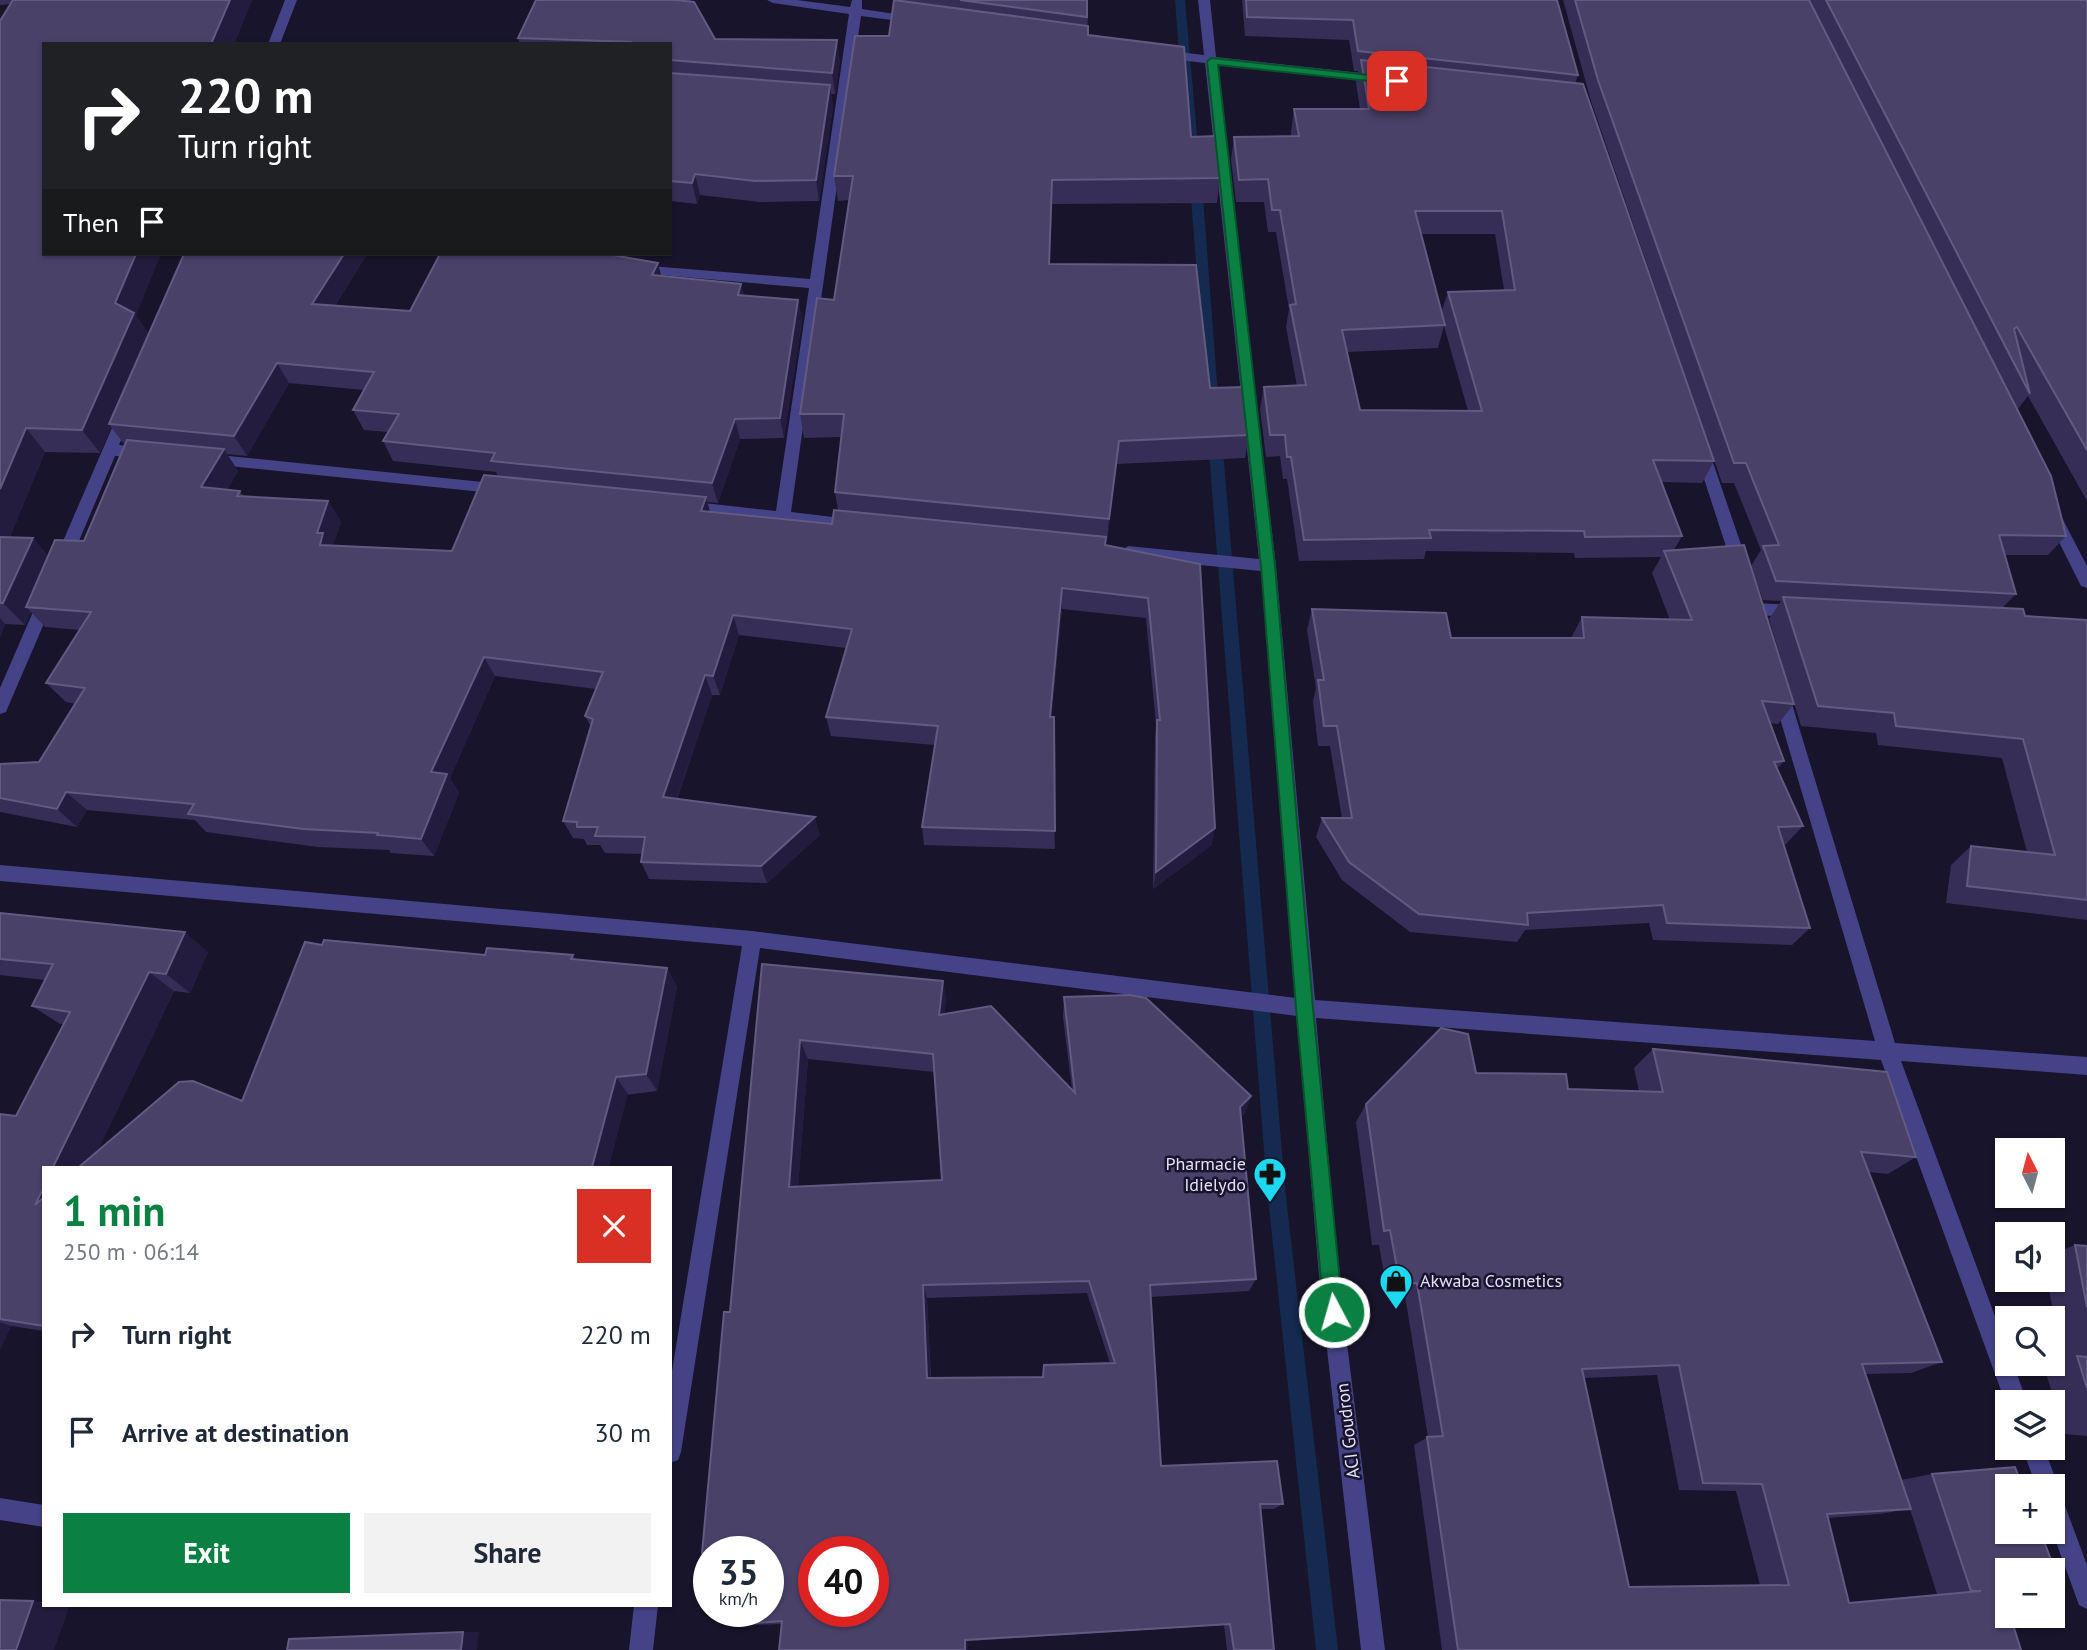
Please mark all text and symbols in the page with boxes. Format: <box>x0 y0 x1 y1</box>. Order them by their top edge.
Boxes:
pin <box>1367 51 1427 111</box>
icon: arrive <box>1378 62 1416 100</box>
text: 220 m <box>178 63 313 127</box>
icon: right <box>63 70 154 161</box>
text: Turn right <box>178 125 312 167</box>
icon: arrive <box>133 203 171 241</box>
text: Then <box>63 206 119 239</box>
north arrow <box>1995 1138 2065 1208</box>
map controls <box>1995 1138 2065 1628</box>
place label: Pharmacie Idielydo <box>1165 1152 1246 1196</box>
pharmacy icon: Pharmacie Idielydo <box>1251 1155 1289 1204</box>
text: 1 min <box>63 1183 165 1238</box>
button: close <box>577 1189 651 1263</box>
button: sound <box>1995 1222 2065 1292</box>
text: 250 m · 06:14 <box>63 1237 199 1266</box>
shop icon: Akwaba Cosmetics <box>1377 1262 1415 1311</box>
place label: Akwaba Cosmetics <box>1420 1269 1562 1292</box>
position arrow <box>1297 1275 1371 1349</box>
button: search <box>1995 1306 2065 1376</box>
icon: right <box>63 1315 101 1353</box>
text: Turn right <box>122 1318 231 1351</box>
text: 220 m <box>580 1318 651 1351</box>
street label: ACI Goudron <box>1330 1382 1365 1480</box>
button: layers <box>1995 1390 2065 1460</box>
icon: arrive <box>63 1413 101 1451</box>
text: Arrive at destination <box>122 1416 349 1449</box>
text: 30 m <box>595 1416 651 1449</box>
button: + <box>1995 1474 2065 1544</box>
button: Exit <box>63 1513 350 1593</box>
button: Share <box>364 1513 651 1593</box>
speed limit sign: 40 <box>798 1536 889 1627</box>
text: 35 <box>719 1549 758 1595</box>
button: − <box>1995 1558 2065 1628</box>
text: km/h <box>719 1587 758 1610</box>

